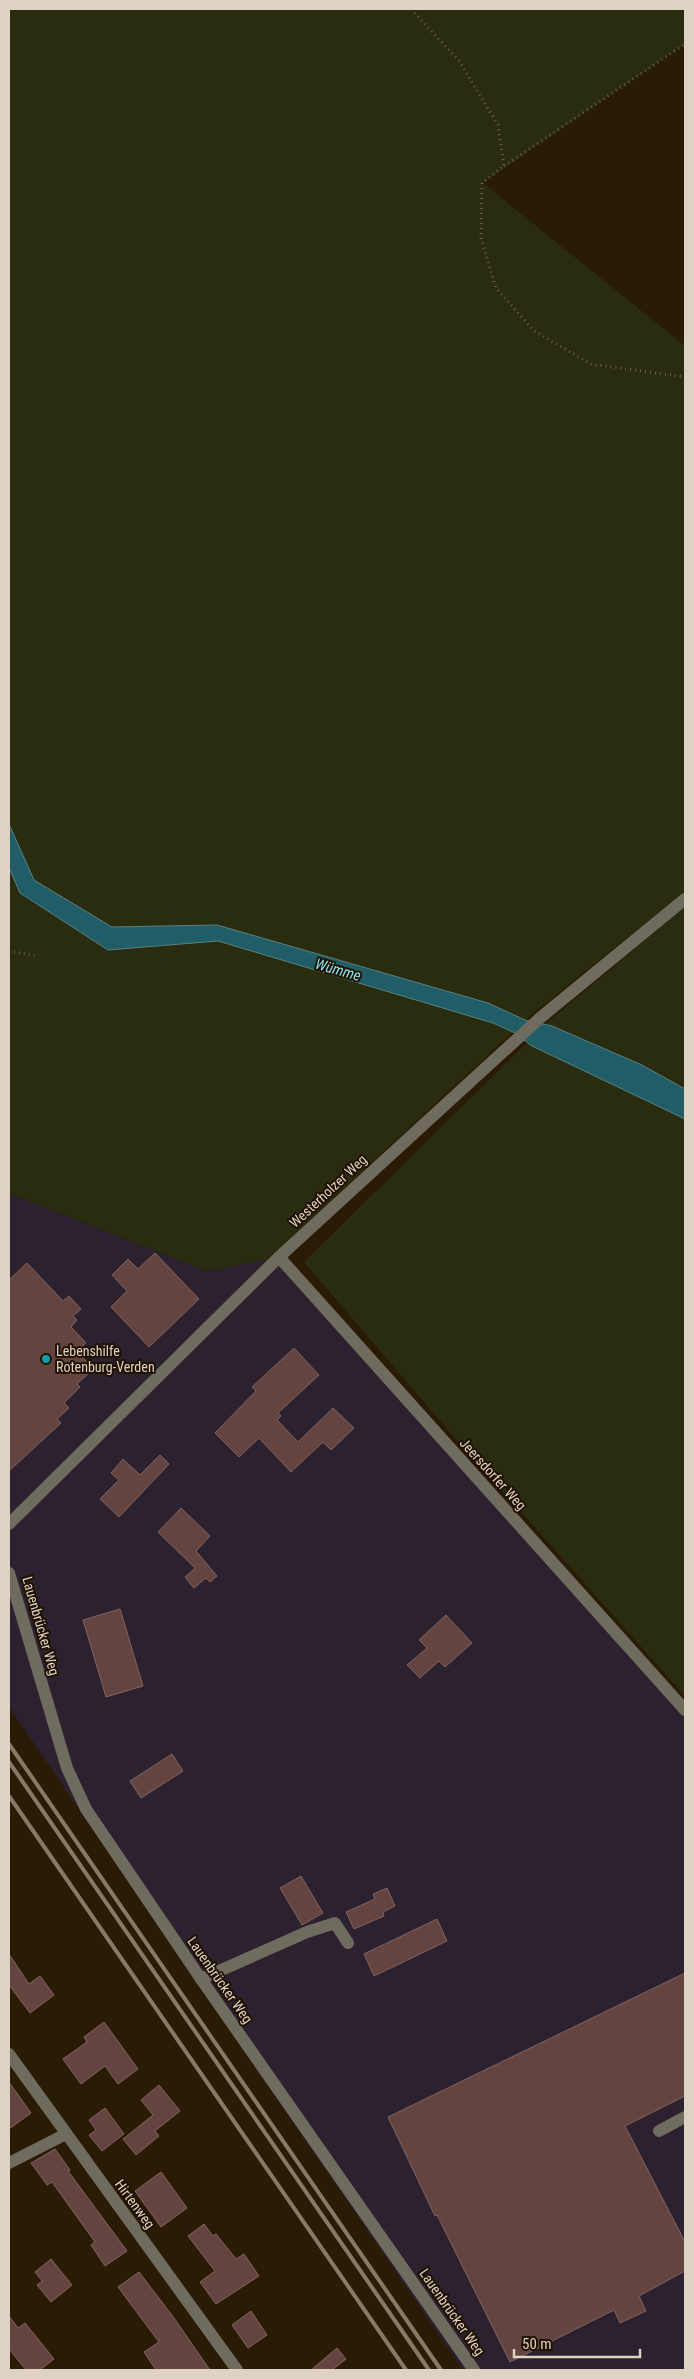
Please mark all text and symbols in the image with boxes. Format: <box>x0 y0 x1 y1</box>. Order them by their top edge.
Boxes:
water label: Wümme <box>313 955 363 985</box>
street label: Westerholzer Weg <box>286 1151 370 1231</box>
place label: Lebenshilfe Rotenburg-Verden <box>56 1343 155 1375</box>
marker: Lebenshilfe Rotenburg-Verden <box>40 1353 52 1365</box>
street label: Jeersdorfer Weg <box>457 1435 529 1513</box>
street label: Lauenbrücker Weg <box>19 1575 63 1677</box>
street label: Lauenbrücker Weg <box>184 1934 256 2026</box>
street label: Hirtenweg <box>112 2176 158 2232</box>
street label: Lauenbrücker Weg <box>416 2266 488 2358</box>
scale bar <box>514 2326 640 2358</box>
text: 50 m <box>522 2335 552 2353</box>

